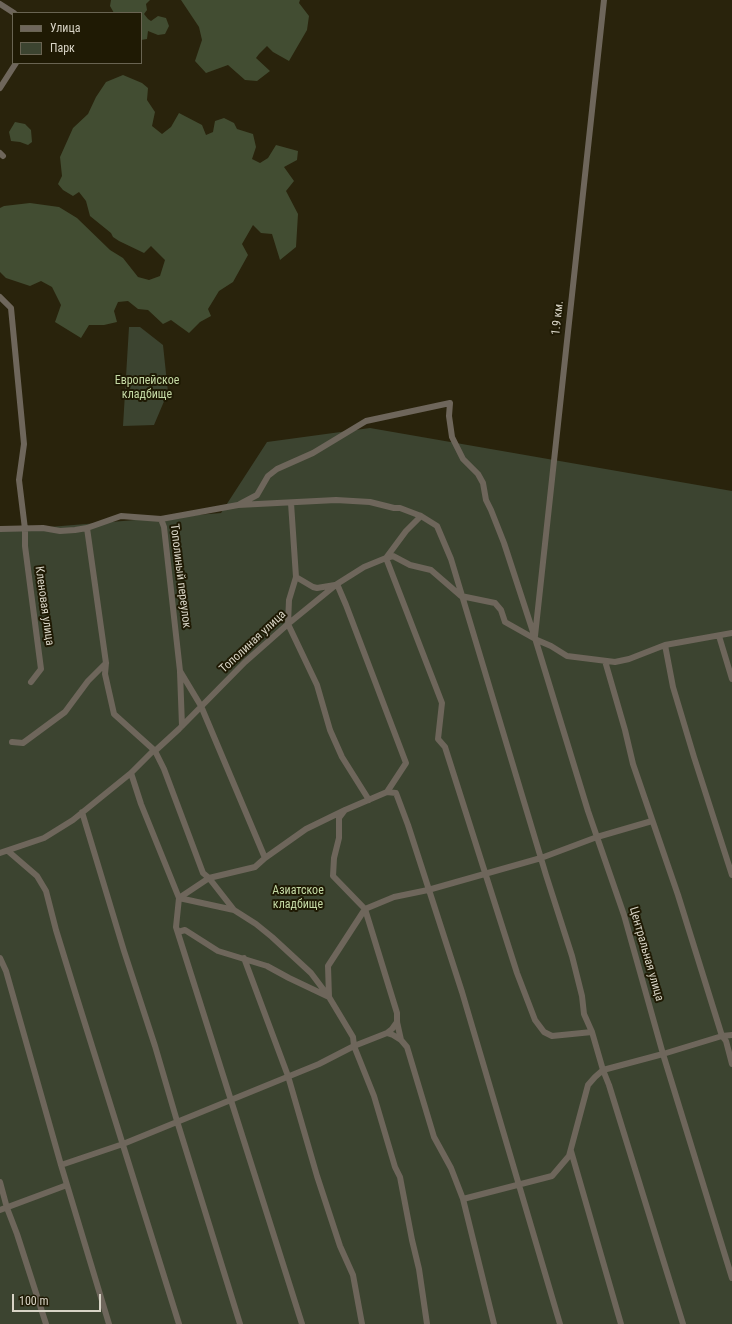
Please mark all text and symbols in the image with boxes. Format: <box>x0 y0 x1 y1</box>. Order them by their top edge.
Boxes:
legend <box>12 12 142 64</box>
text: Улица <box>50 21 80 35</box>
text: Парк <box>50 41 75 55</box>
street label: 1.9 км. <box>549 300 567 336</box>
park label: Европейское кладбище <box>115 374 179 402</box>
street label: Тополиный переулок <box>166 523 194 629</box>
street label: Кленовая улица <box>31 565 57 647</box>
street label: Тополиная улица <box>217 608 289 676</box>
park label: Азиатское кладбище <box>272 884 324 912</box>
street label: Центральная улица <box>626 905 666 1003</box>
scale bar <box>14 1286 103 1312</box>
text: 100 m <box>19 1294 49 1308</box>

